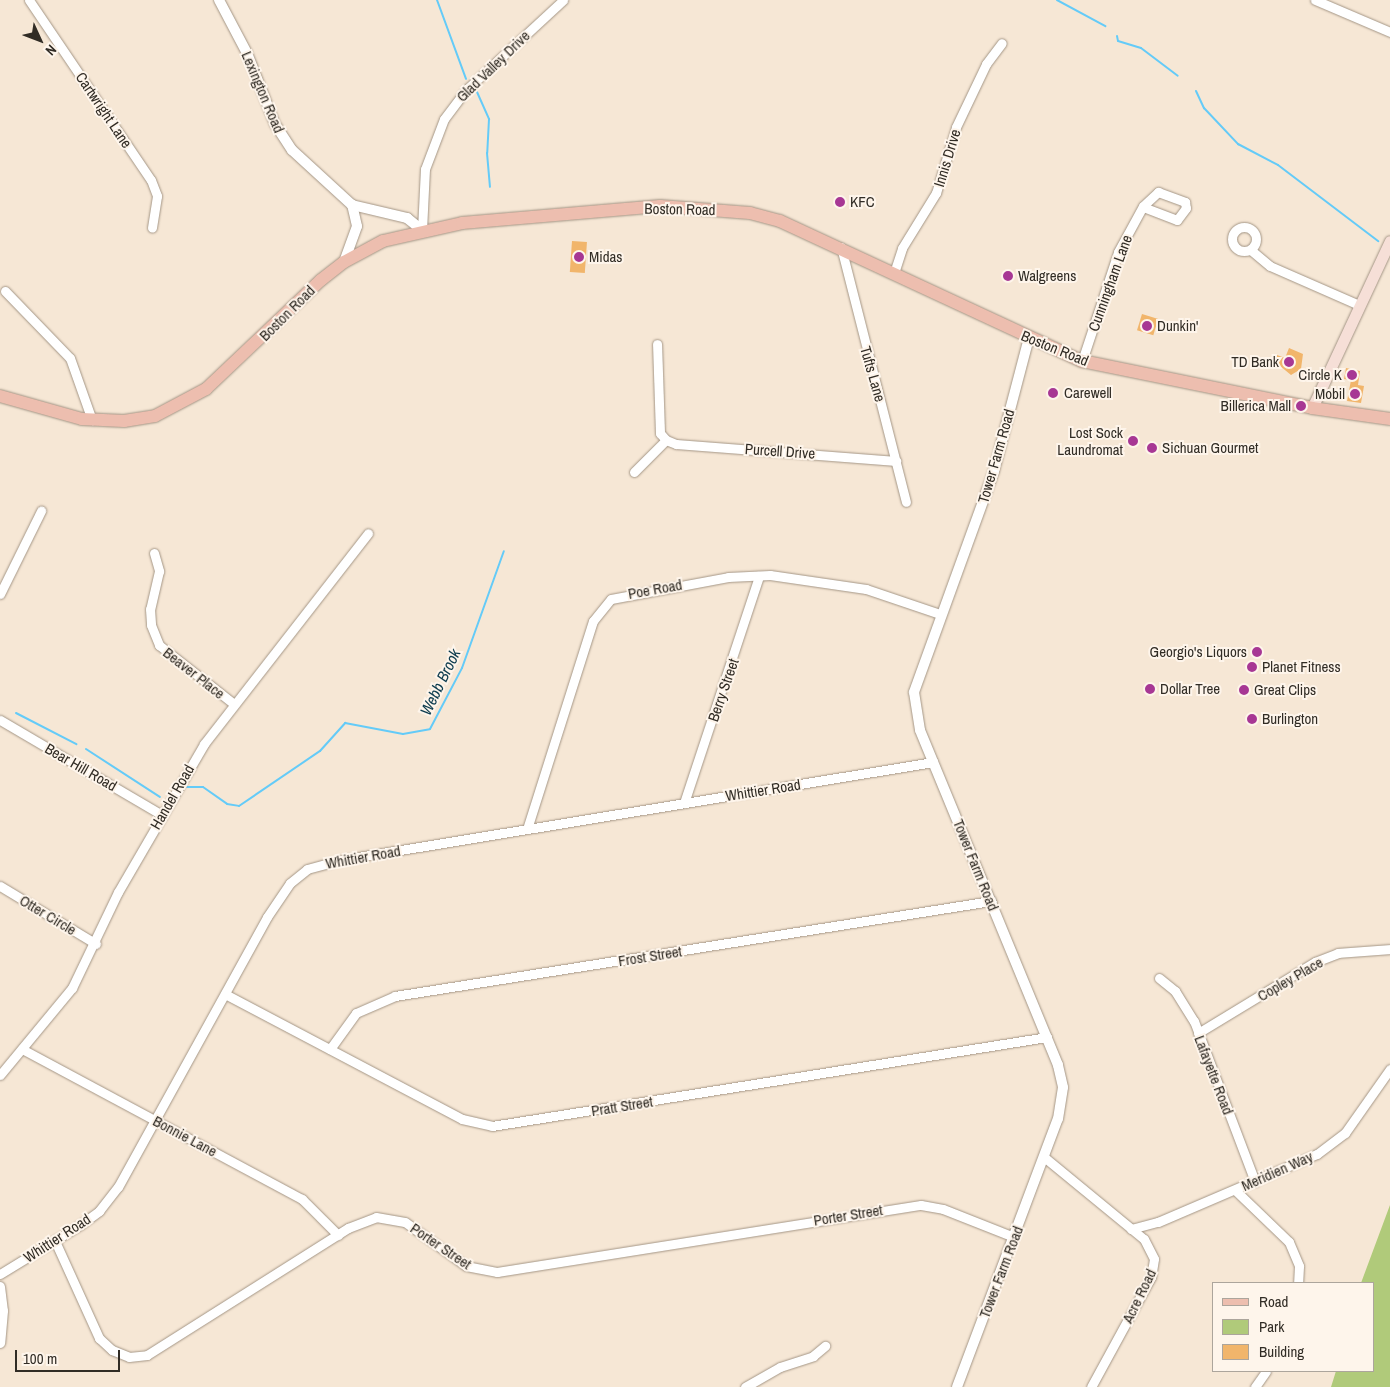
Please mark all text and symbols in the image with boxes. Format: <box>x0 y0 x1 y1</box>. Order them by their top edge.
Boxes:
north arrow <box>15 15 65 65</box>
street label: Glad Valley Drive <box>453 27 533 105</box>
text: N <box>42 41 60 59</box>
street label: Lexington Road <box>238 49 288 135</box>
street label: Cartwright Lane <box>72 69 136 151</box>
street label: Innis Drive <box>930 127 964 189</box>
place label: KFC <box>850 193 875 211</box>
marker: KFC <box>834 196 846 208</box>
street label: Boston Road <box>644 199 716 219</box>
street label: Cunningham Lane <box>1084 232 1136 334</box>
place label: Midas <box>589 248 622 266</box>
marker: Midas <box>573 251 585 263</box>
place label: Walgreens <box>1018 267 1076 285</box>
marker: Walgreens <box>1002 270 1014 282</box>
street label: Boston Road <box>255 281 319 345</box>
place label: Dunkin' <box>1157 317 1198 335</box>
marker: Dunkin' <box>1141 320 1153 332</box>
street label: Boston Road <box>1019 326 1091 370</box>
street label: Tufts Lane <box>856 344 890 404</box>
place label: TD Bank <box>1231 353 1279 371</box>
marker: TD Bank <box>1283 356 1295 368</box>
place label: Circle K <box>1298 366 1342 384</box>
marker: Circle K <box>1346 369 1358 381</box>
place label: Carewell <box>1064 384 1112 402</box>
place label: Mobil <box>1315 385 1345 403</box>
marker: Carewell <box>1046 386 1060 400</box>
marker: Mobil <box>1349 388 1361 400</box>
place label: Billerica Mall <box>1221 397 1291 415</box>
marker: Billerica Mall <box>1295 400 1307 412</box>
street label: Tower Farm Road <box>974 407 1018 505</box>
place label: Lost Sock Laundromat <box>1057 423 1123 458</box>
marker: Lost Sock Laundromat <box>1127 435 1139 447</box>
place label: Sichuan Gourmet <box>1162 439 1258 457</box>
street label: Purcell Drive <box>744 440 816 462</box>
marker: Sichuan Gourmet <box>1146 442 1158 454</box>
street label: Poe Road <box>627 575 683 603</box>
street label: Beaver Place <box>160 643 228 703</box>
place label: Georgio's Liquors <box>1150 643 1247 661</box>
water label: Webb Brook <box>416 645 464 719</box>
marker: Georgio's Liquors <box>1251 646 1263 658</box>
street label: Berry Street <box>704 656 742 724</box>
place label: Planet Fitness <box>1262 658 1341 676</box>
marker: Planet Fitness <box>1246 661 1258 673</box>
place label: Dollar Tree <box>1160 680 1220 698</box>
place label: Great Clips <box>1254 681 1316 699</box>
marker: Dollar Tree <box>1144 683 1156 695</box>
marker: Great Clips <box>1238 684 1250 696</box>
place label: Burlington <box>1262 710 1318 728</box>
marker: Burlington <box>1246 713 1258 725</box>
street label: Bear Hill Road <box>42 739 120 795</box>
street label: Handel Road <box>146 761 198 833</box>
street label: Whittier Road <box>724 775 802 805</box>
street label: Tower Farm Road <box>949 817 1003 913</box>
street label: Whittier Road <box>324 842 402 872</box>
street label: Otter Circle <box>16 891 80 939</box>
street label: Frost Street <box>617 942 683 970</box>
street label: Copley Place <box>1254 953 1326 1005</box>
street label: Lafayette Road <box>1191 1033 1237 1117</box>
street label: Pratt Street <box>590 1092 654 1120</box>
street label: Bonnie Lane <box>150 1112 220 1160</box>
street label: Meridien Way <box>1239 1147 1315 1195</box>
street label: Porter Street <box>812 1201 884 1229</box>
street label: Whittier Road <box>20 1210 94 1266</box>
street label: Porter Street <box>407 1219 475 1273</box>
street label: Tower Farm Road <box>975 1223 1027 1321</box>
street label: Acre Road <box>1118 1266 1160 1326</box>
legend <box>1212 1282 1375 1372</box>
text: Road <box>1259 1291 1288 1312</box>
text: Park <box>1259 1316 1284 1337</box>
scale bar <box>18 1340 122 1372</box>
text: Building <box>1259 1341 1304 1362</box>
text: 100 m <box>23 1348 57 1369</box>

